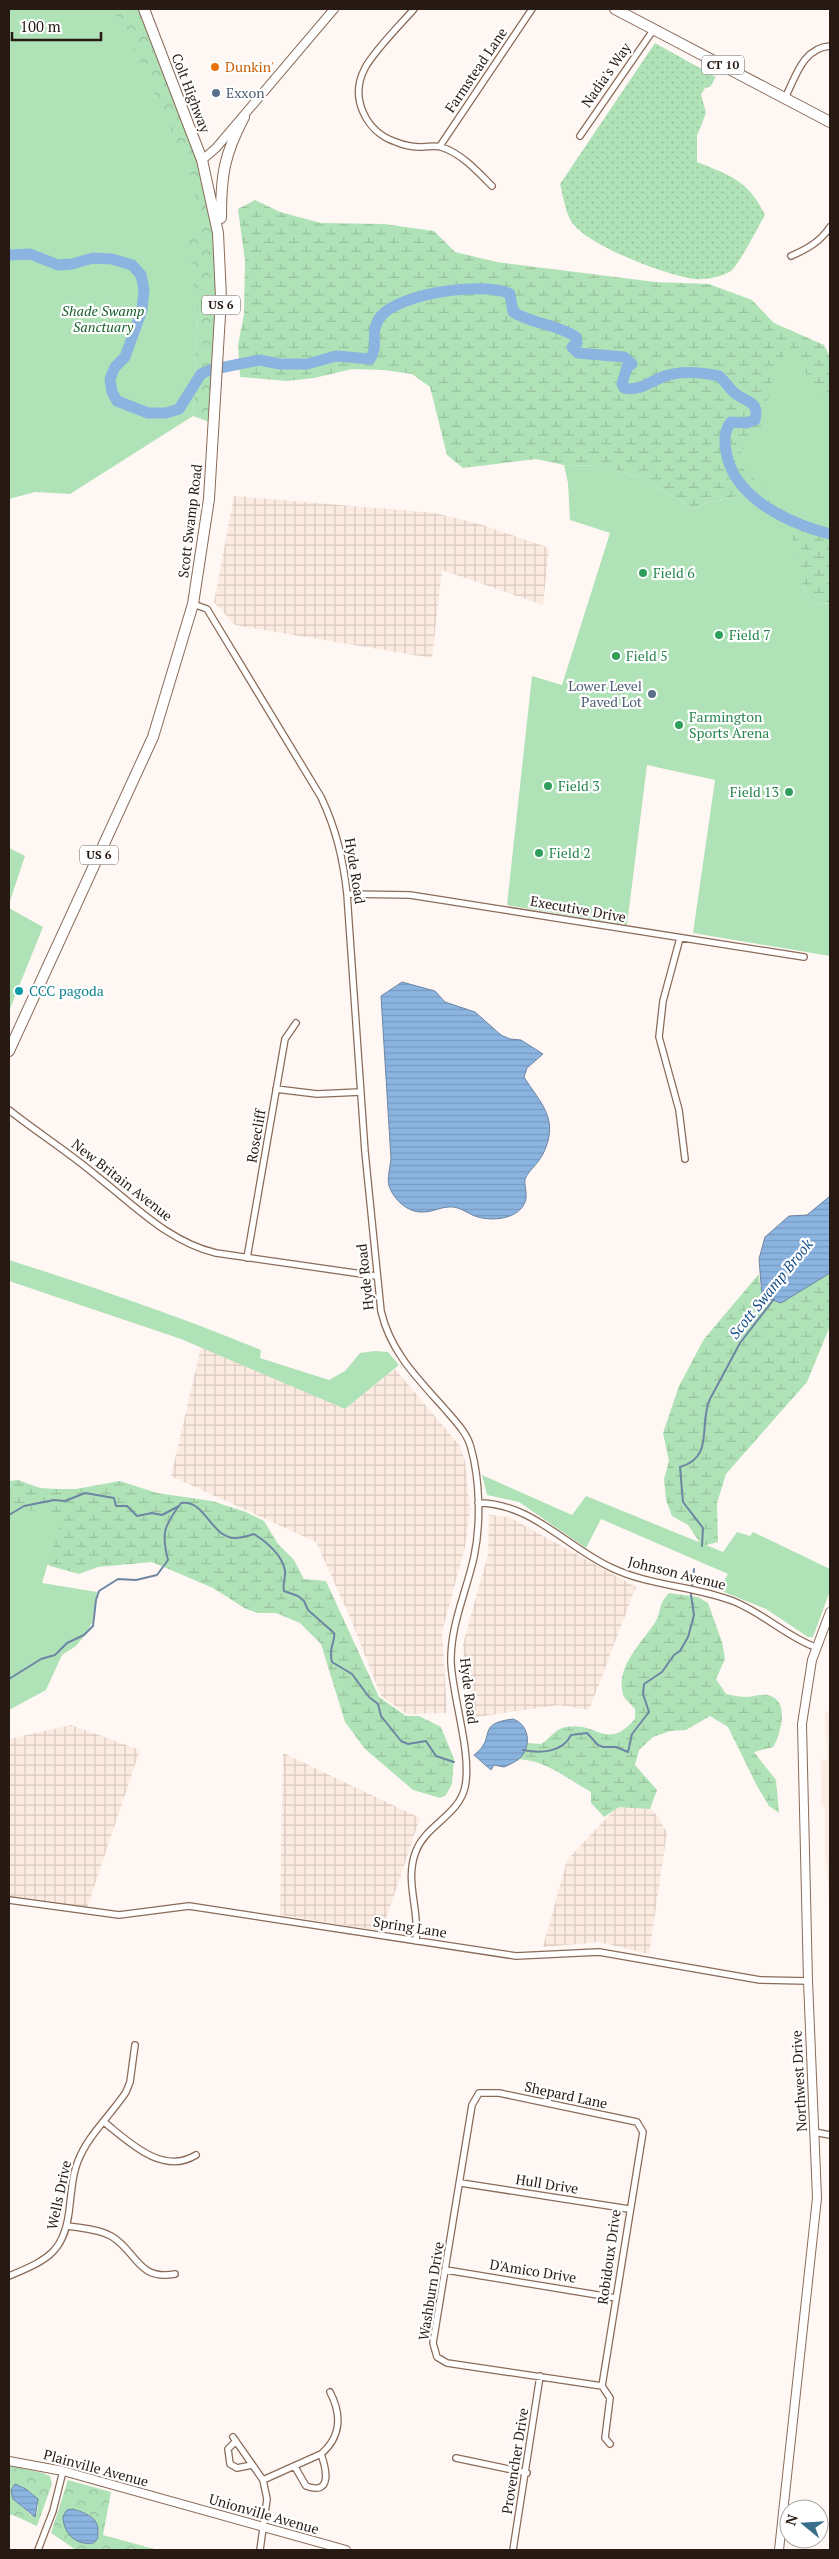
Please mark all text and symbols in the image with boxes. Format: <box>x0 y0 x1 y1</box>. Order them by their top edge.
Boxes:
scale bar <box>12 10 101 42</box>
text: 100 m <box>20 16 61 36</box>
street label: Farmstead Lane <box>440 23 511 116</box>
street label: Nadia's Way <box>576 38 635 111</box>
street label: Colt Highway <box>168 50 216 136</box>
road number: CT 10 <box>702 56 744 74</box>
place label: Dunkin' <box>225 57 274 76</box>
marker: Dunkin' <box>209 61 221 73</box>
place label: Exxon <box>226 83 265 102</box>
marker: Exxon <box>210 87 222 99</box>
road number: US 6 <box>202 296 240 314</box>
park label: Shade Swamp Sanctuary <box>62 301 145 336</box>
street label: Scott Swamp Road <box>173 463 206 579</box>
place label: Field 6 <box>653 563 695 582</box>
marker: Field 6 <box>637 567 649 579</box>
place label: Field 7 <box>729 625 771 644</box>
marker: Field 7 <box>713 629 725 641</box>
place label: Field 5 <box>626 646 668 665</box>
marker: Field 5 <box>610 650 622 662</box>
place label: Lower Level Paved Lot <box>568 676 643 711</box>
marker: Lower Level Paved Lot <box>646 688 658 700</box>
place label: Farmington Sports Arena <box>689 707 769 742</box>
marker: Farmington Sports Arena <box>673 719 685 731</box>
place label: Field 3 <box>558 776 600 795</box>
marker: Field 3 <box>542 780 554 792</box>
place label: Field 13 <box>730 782 779 801</box>
marker: Field 13 <box>783 786 795 798</box>
street label: Hyde Road <box>341 836 370 906</box>
place label: Field 2 <box>549 843 591 862</box>
road number: US 6 <box>80 846 118 864</box>
marker: Field 2 <box>533 847 545 859</box>
street label: Executive Drive <box>529 891 627 926</box>
place label: CCC pagoda <box>29 981 104 1000</box>
marker: CCC pagoda <box>13 985 25 997</box>
street label: Rosecliff <box>241 1106 270 1164</box>
street label: New Britain Avenue <box>68 1134 177 1225</box>
water label: Scott Swamp Brook <box>724 1234 817 1342</box>
street label: Hyde Road <box>352 1243 377 1311</box>
street label: Johnson Avenue <box>626 1551 728 1594</box>
street label: Hyde Road <box>456 1657 483 1725</box>
street label: Spring Lane <box>372 1911 448 1942</box>
street label: Northwest Drive <box>786 2030 811 2132</box>
street label: Shepard Lane <box>523 2076 609 2113</box>
street label: Wells Drive <box>42 2158 75 2231</box>
street label: Hull Drive <box>514 2169 580 2198</box>
street label: Robidoux Drive <box>592 2208 625 2306</box>
street label: Washburn Drive <box>413 2240 448 2342</box>
street label: D'Amico Drive <box>488 2254 578 2287</box>
street label: Provencher Drive <box>497 2406 532 2515</box>
street label: Plainville Avenue <box>42 2444 151 2491</box>
street label: Unionville Avenue <box>207 2489 321 2538</box>
north arrow <box>779 2499 829 2549</box>
text: N <box>780 2511 802 2528</box>

